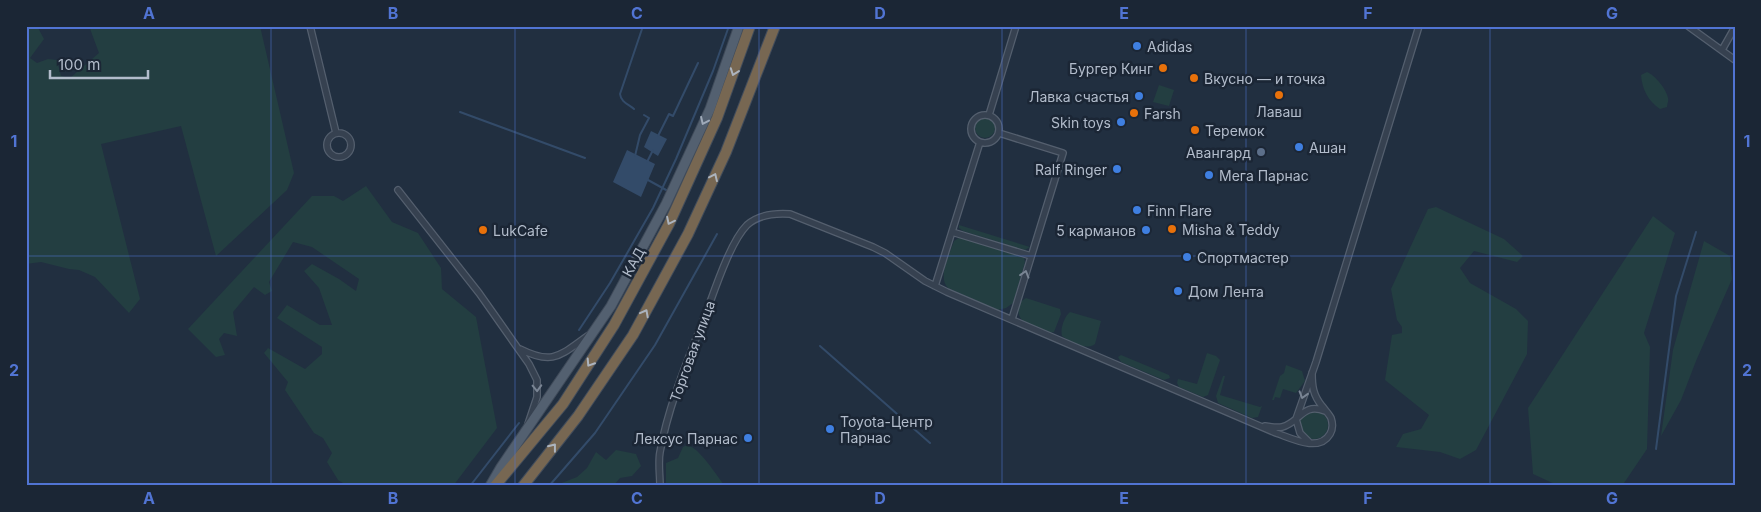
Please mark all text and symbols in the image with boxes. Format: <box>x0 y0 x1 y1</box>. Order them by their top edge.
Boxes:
text: A <box>143 3 155 23</box>
text: B <box>388 3 398 23</box>
text: C <box>631 3 643 23</box>
text: D <box>874 3 886 23</box>
text: E <box>1119 3 1129 23</box>
text: F <box>1363 3 1373 23</box>
text: G <box>1606 3 1618 23</box>
place label: Adidas <box>1147 38 1192 55</box>
marker: Adidas <box>1131 40 1143 52</box>
scale bar <box>50 48 148 80</box>
text: 100 m <box>58 55 100 74</box>
place label: Бургер Кинг <box>1069 60 1153 77</box>
marker: Бургер Кинг <box>1157 62 1169 74</box>
one-way arrow <box>730 67 740 76</box>
place label: Вкусно — и точка <box>1204 70 1325 87</box>
marker: Вкусно — и точка <box>1188 72 1200 84</box>
place label: Лавка счастья <box>1029 88 1129 105</box>
marker: Лаваш <box>1273 89 1285 101</box>
marker: Лавка счастья <box>1133 90 1145 102</box>
place label: Лаваш <box>1256 103 1302 120</box>
place label: Farsh <box>1144 105 1181 122</box>
marker: Farsh <box>1128 107 1140 119</box>
place label: Skin toys <box>1051 114 1111 131</box>
one-way arrow <box>700 116 711 125</box>
marker: Skin toys <box>1115 116 1127 128</box>
place label: Теремок <box>1205 122 1265 139</box>
marker: Теремок <box>1189 124 1201 136</box>
text: 1 <box>11 131 17 151</box>
text: 1 <box>1744 131 1750 151</box>
place label: Ашан <box>1309 139 1346 156</box>
marker: Ашан <box>1293 141 1305 153</box>
place label: Авангард <box>1186 144 1251 161</box>
marker: Авангард <box>1255 146 1267 158</box>
place label: Ralf Ringer <box>1035 161 1107 178</box>
marker: Ralf Ringer <box>1111 163 1123 175</box>
place label: Мега Парнас <box>1219 167 1309 184</box>
marker: Мега Парнас <box>1203 169 1215 181</box>
one-way arrow <box>708 173 719 182</box>
place label: Finn Flare <box>1147 202 1212 219</box>
marker: Finn Flare <box>1131 204 1143 216</box>
one-way arrow <box>666 216 676 225</box>
place label: Misha & Teddy <box>1182 221 1280 238</box>
place label: LukCafe <box>493 222 548 239</box>
place label: 5 карманов <box>1056 222 1136 239</box>
marker: Misha & Teddy <box>1166 223 1178 235</box>
marker: LukCafe <box>477 224 489 236</box>
marker: 5 карманов <box>1140 224 1152 236</box>
street label: КАД <box>618 245 648 279</box>
place label: Спортмастер <box>1197 249 1289 266</box>
marker: Спортмастер <box>1181 251 1193 263</box>
one-way arrow <box>1020 270 1030 279</box>
place label: Дом Лента <box>1188 283 1264 300</box>
marker: Дом Лента <box>1172 285 1184 297</box>
street label: Торговая улица <box>666 298 718 404</box>
one-way arrow <box>639 310 649 319</box>
one-way arrow <box>587 357 596 366</box>
text: 2 <box>9 360 19 380</box>
text: 2 <box>1742 360 1752 380</box>
one-way arrow <box>531 385 542 393</box>
one-way arrow <box>1299 391 1309 399</box>
place label: Toyota-Центр Парнас <box>840 413 933 446</box>
marker: Toyota-Центр Парнас <box>824 423 836 435</box>
place label: Лексус Парнас <box>634 430 738 447</box>
marker: Лексус Парнас <box>742 432 754 444</box>
one-way arrow <box>548 444 557 453</box>
text: A <box>143 488 155 508</box>
text: B <box>388 488 398 508</box>
text: C <box>631 488 643 508</box>
text: D <box>874 488 886 508</box>
text: E <box>1119 488 1129 508</box>
text: F <box>1363 488 1373 508</box>
text: G <box>1606 488 1618 508</box>

